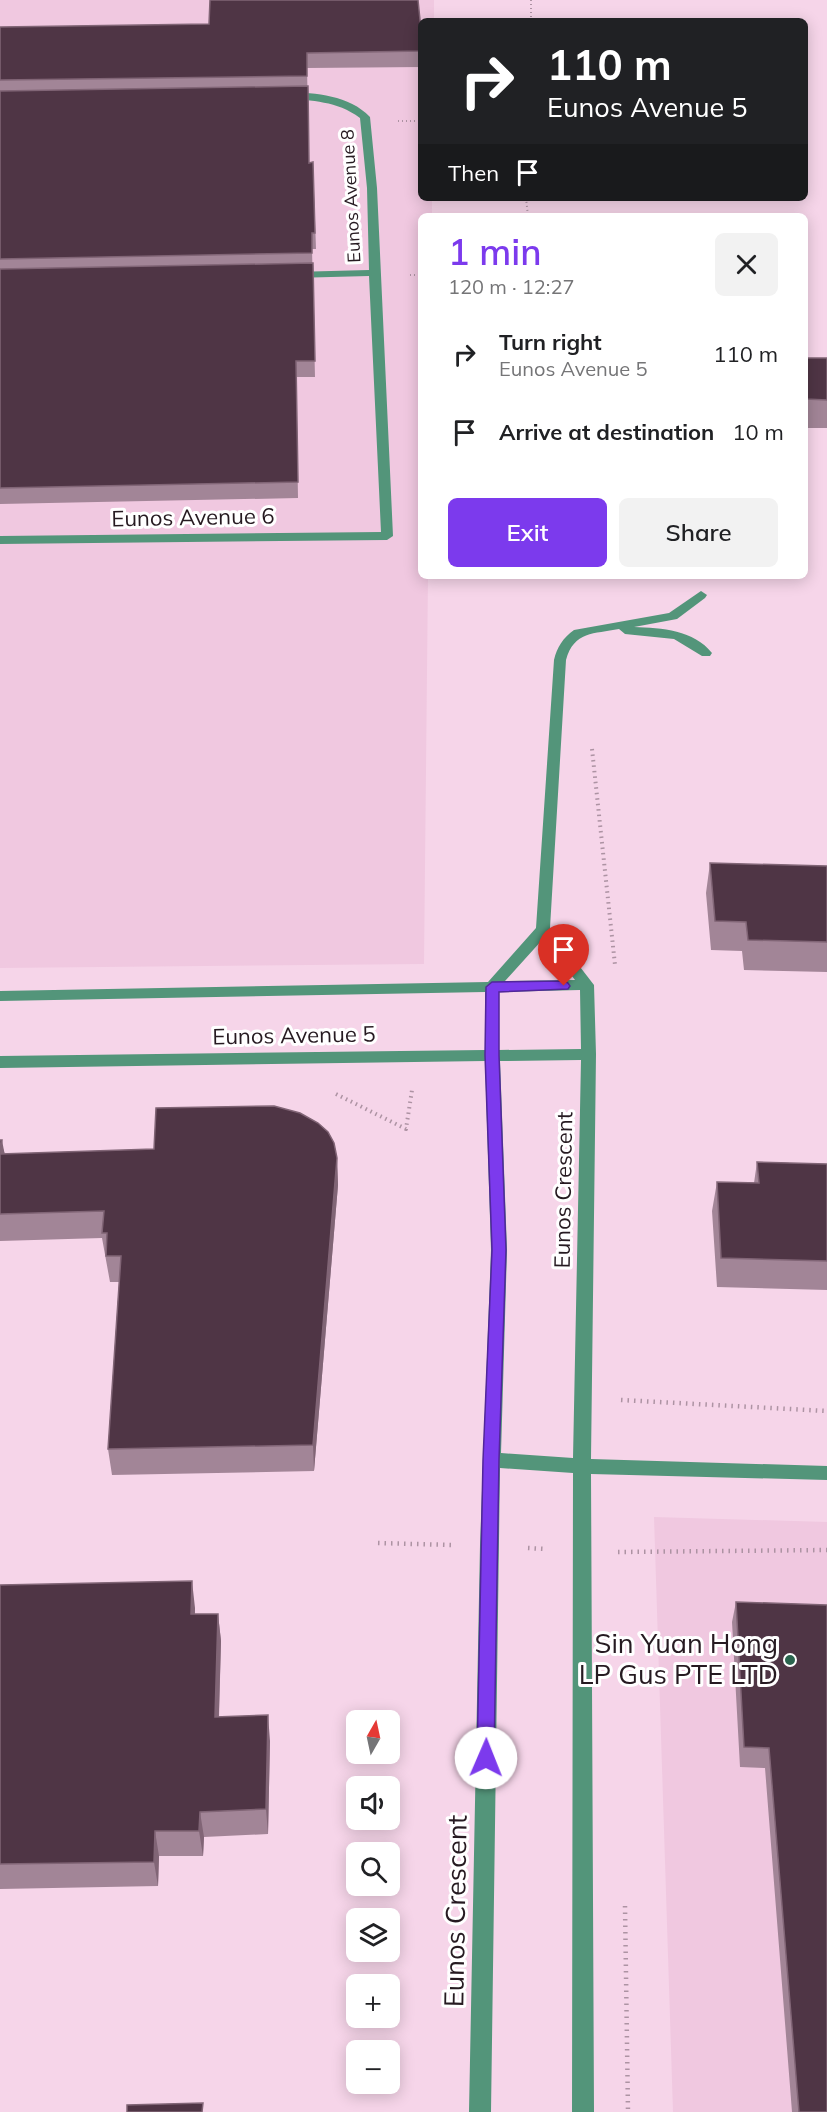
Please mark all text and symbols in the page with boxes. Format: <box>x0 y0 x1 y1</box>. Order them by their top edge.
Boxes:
text: 110 m <box>547 38 672 91</box>
icon: right <box>448 42 526 120</box>
text: Eunos Avenue 5 <box>547 90 747 124</box>
street label: Eunos Avenue 8 <box>336 129 365 263</box>
icon: arrive <box>511 156 544 189</box>
text: Then <box>448 159 499 187</box>
text: 1 min <box>448 229 542 274</box>
button: close <box>715 233 778 296</box>
text: 120 m · 12:27 <box>448 274 574 299</box>
text: Turn right <box>499 328 602 356</box>
icon: right <box>448 338 481 371</box>
text: 110 m <box>713 340 778 368</box>
text: Eunos Avenue 5 <box>499 356 647 381</box>
icon: arrive <box>448 416 481 449</box>
text: Arrive at destination <box>499 418 714 446</box>
text: 10 m <box>732 418 784 446</box>
button: Exit <box>448 498 607 567</box>
button: Share <box>619 498 778 567</box>
street label: Eunos Avenue 6 <box>111 502 275 532</box>
pin <box>538 924 589 986</box>
icon: arrive <box>547 933 580 966</box>
street label: Eunos Avenue 5 <box>212 1020 376 1050</box>
street label: Eunos Crescent <box>548 1111 578 1269</box>
place label: Sin Yuan Hong LP Gus PTE LTD <box>579 1626 778 1691</box>
marker: Sin Yuan Hong LP Gus PTE LTD <box>783 1653 797 1667</box>
north arrow <box>346 1710 400 1764</box>
map controls <box>346 1710 400 2094</box>
position arrow <box>454 1726 518 1790</box>
button: sound <box>346 1776 400 1830</box>
street label: Eunos Crescent <box>436 1815 474 2007</box>
button: search <box>346 1842 400 1896</box>
button: layers <box>346 1908 400 1962</box>
button: + <box>346 1974 400 2028</box>
button: − <box>346 2040 400 2094</box>

